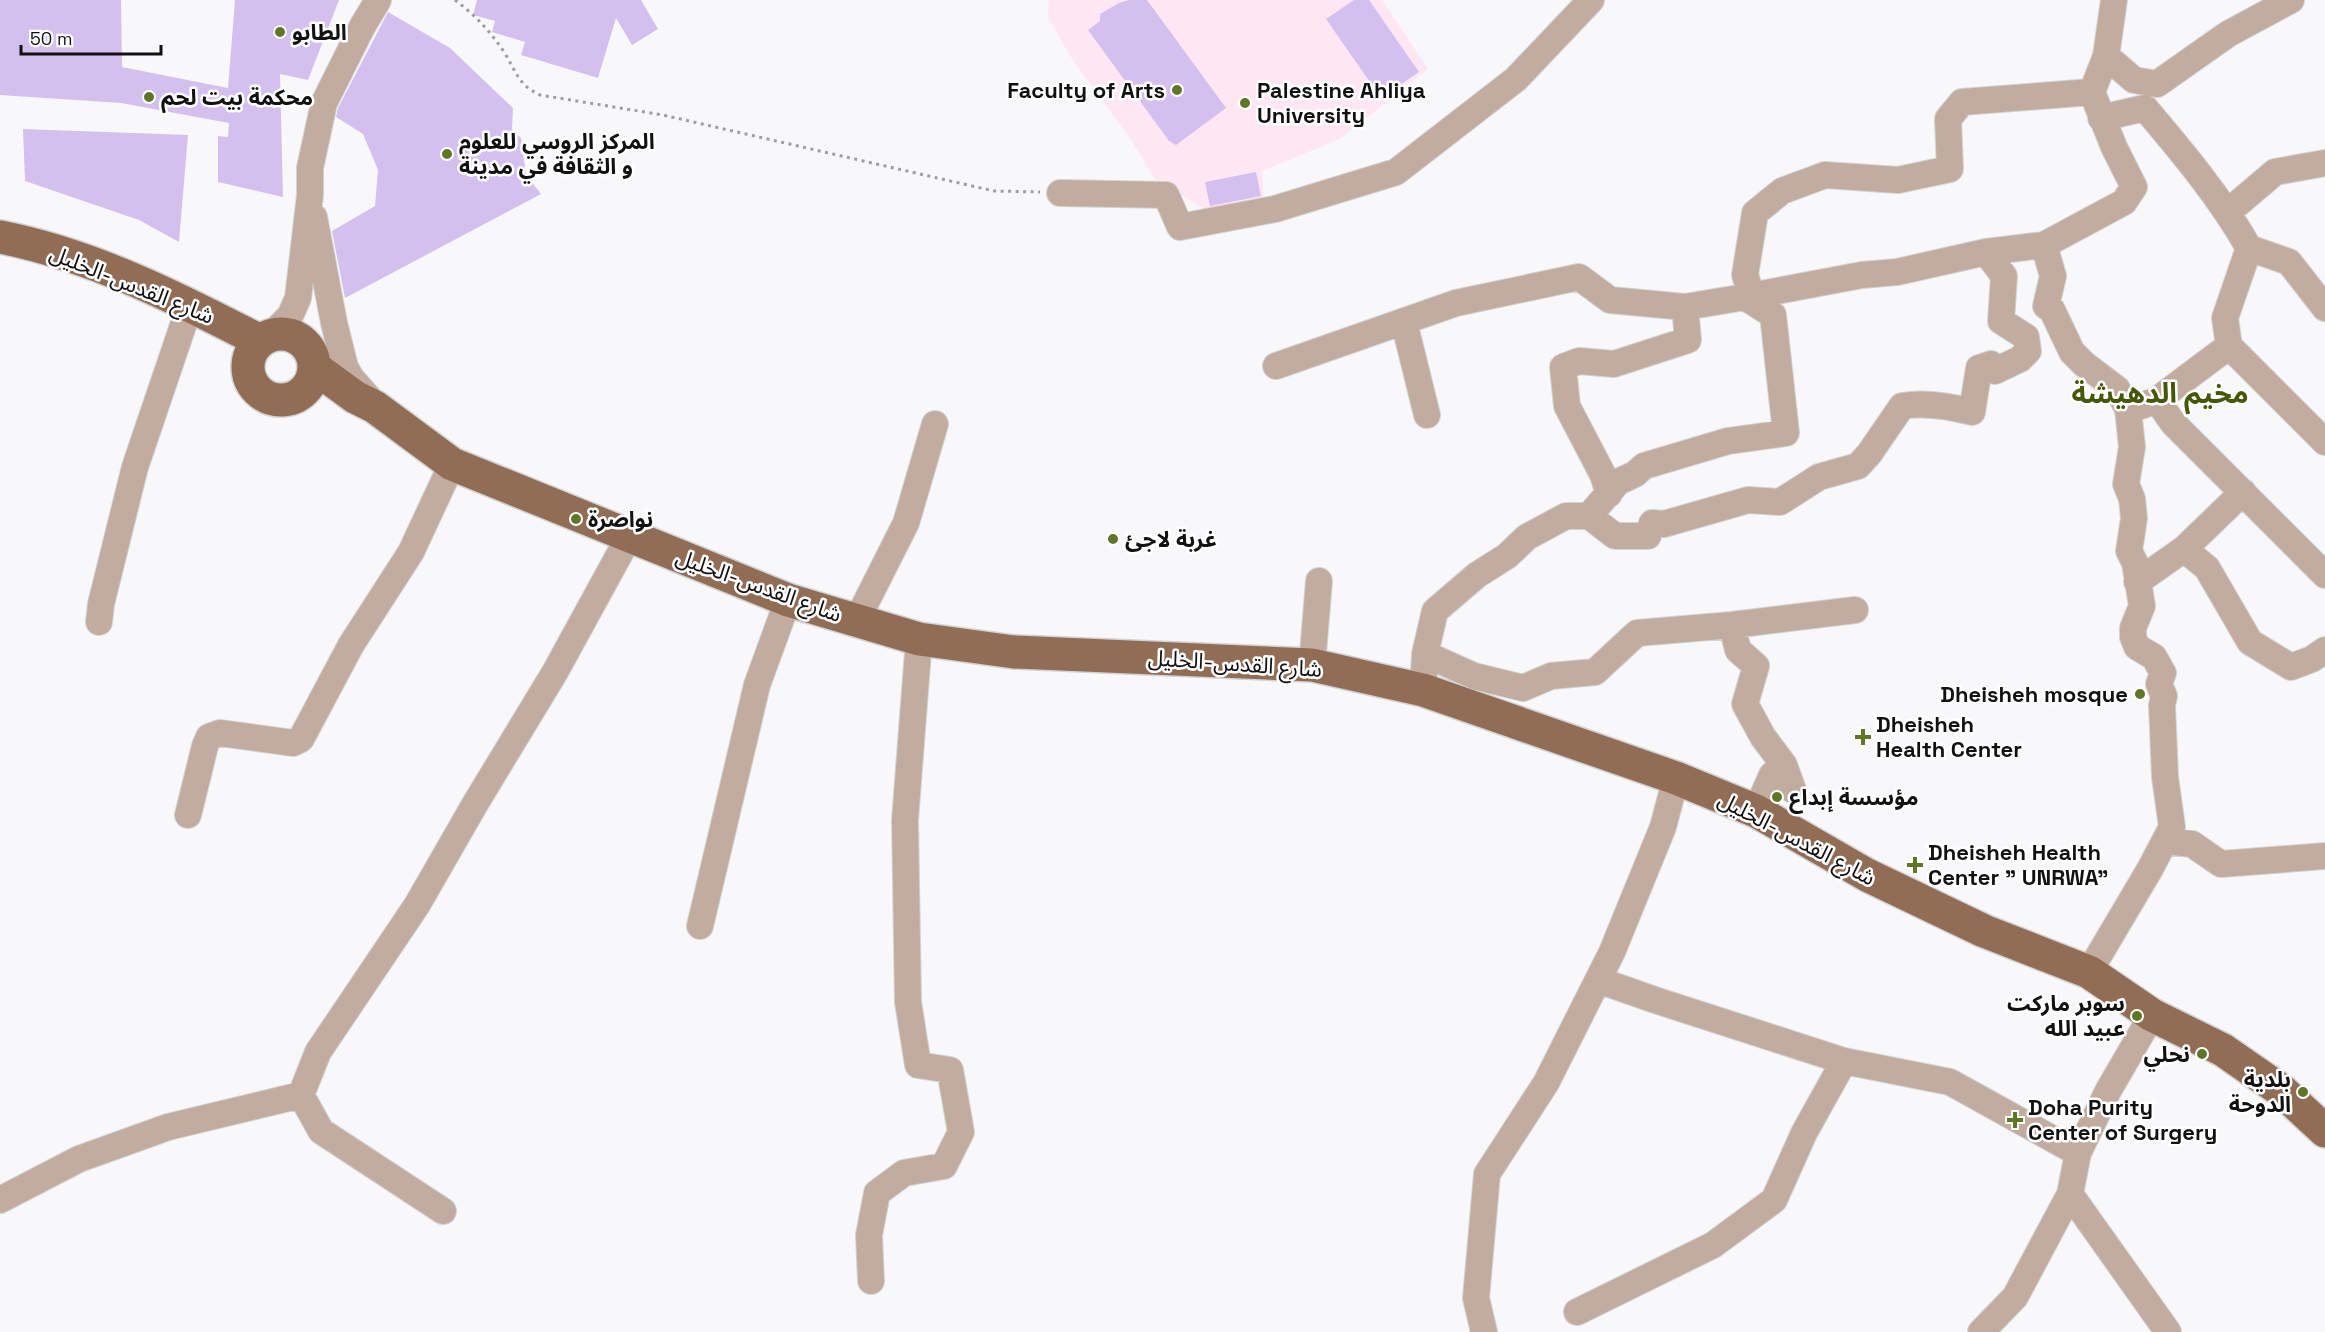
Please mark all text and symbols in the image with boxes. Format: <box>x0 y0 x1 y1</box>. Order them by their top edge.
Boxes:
scale bar <box>21 18 160 56</box>
place label: الطابو <box>292 18 347 46</box>
marker: الطابو <box>273 25 287 39</box>
text: 50 m <box>30 27 72 50</box>
place label: Faculty of Arts <box>1007 76 1165 104</box>
place label: Palestine Ahliya University <box>1257 76 1426 129</box>
place label: محكمة بيت لحم <box>161 83 313 114</box>
marker: Faculty of Arts <box>1170 83 1184 97</box>
marker: محكمة بيت لحم <box>142 90 156 104</box>
marker: Palestine Ahliya University <box>1238 96 1252 110</box>
place label: المركز الروسي للعلوم و الثقافة في مدينة <box>459 127 655 184</box>
marker: المركز الروسي للعلوم و الثقافة في مدينة <box>440 147 454 161</box>
street label: شارع القدس-الخليل <box>45 238 218 332</box>
district label: مخيم الدهيشة <box>2071 375 2249 415</box>
place label: نواصرة <box>588 505 653 533</box>
marker: نواصرة <box>569 512 583 526</box>
place label: غربة لاجئ <box>1125 525 1217 553</box>
marker: غربة لاجئ <box>1106 532 1120 546</box>
street label: شارع القدس-الخليل <box>671 542 846 631</box>
street label: شارع القدس-الخليل <box>1147 643 1323 686</box>
place label: Dheisheh mosque <box>1940 680 2128 708</box>
marker: Dheisheh mosque <box>2133 687 2147 701</box>
place label: Dheisheh Health Center <box>1876 710 2022 763</box>
marker: Dheisheh Health Center <box>1854 728 1872 746</box>
place label: مؤسسة إبداع <box>1789 783 1919 814</box>
street label: شارع القدس-الخليل <box>1712 785 1881 894</box>
marker: مؤسسة إبداع <box>1770 790 1784 804</box>
place label: Dheisheh Health Center " UNRWA" <box>1928 838 2108 891</box>
marker: Dheisheh Health Center " UNRWA" <box>1906 856 1924 874</box>
place label: سوبر ماركت عبيد الله <box>2007 989 2125 1042</box>
marker: سوبر ماركت عبيد الله <box>2130 1009 2144 1023</box>
place label: نحلي <box>2143 1040 2190 1072</box>
marker: نحلي <box>2195 1047 2209 1061</box>
place label: بلدية الدوحة <box>2229 1065 2291 1118</box>
marker: بلدية الدوحة <box>2296 1085 2310 1099</box>
place label: Doha Purity Center of Surgery <box>2028 1093 2217 1146</box>
marker: Doha Purity Center of Surgery <box>2006 1111 2024 1129</box>

